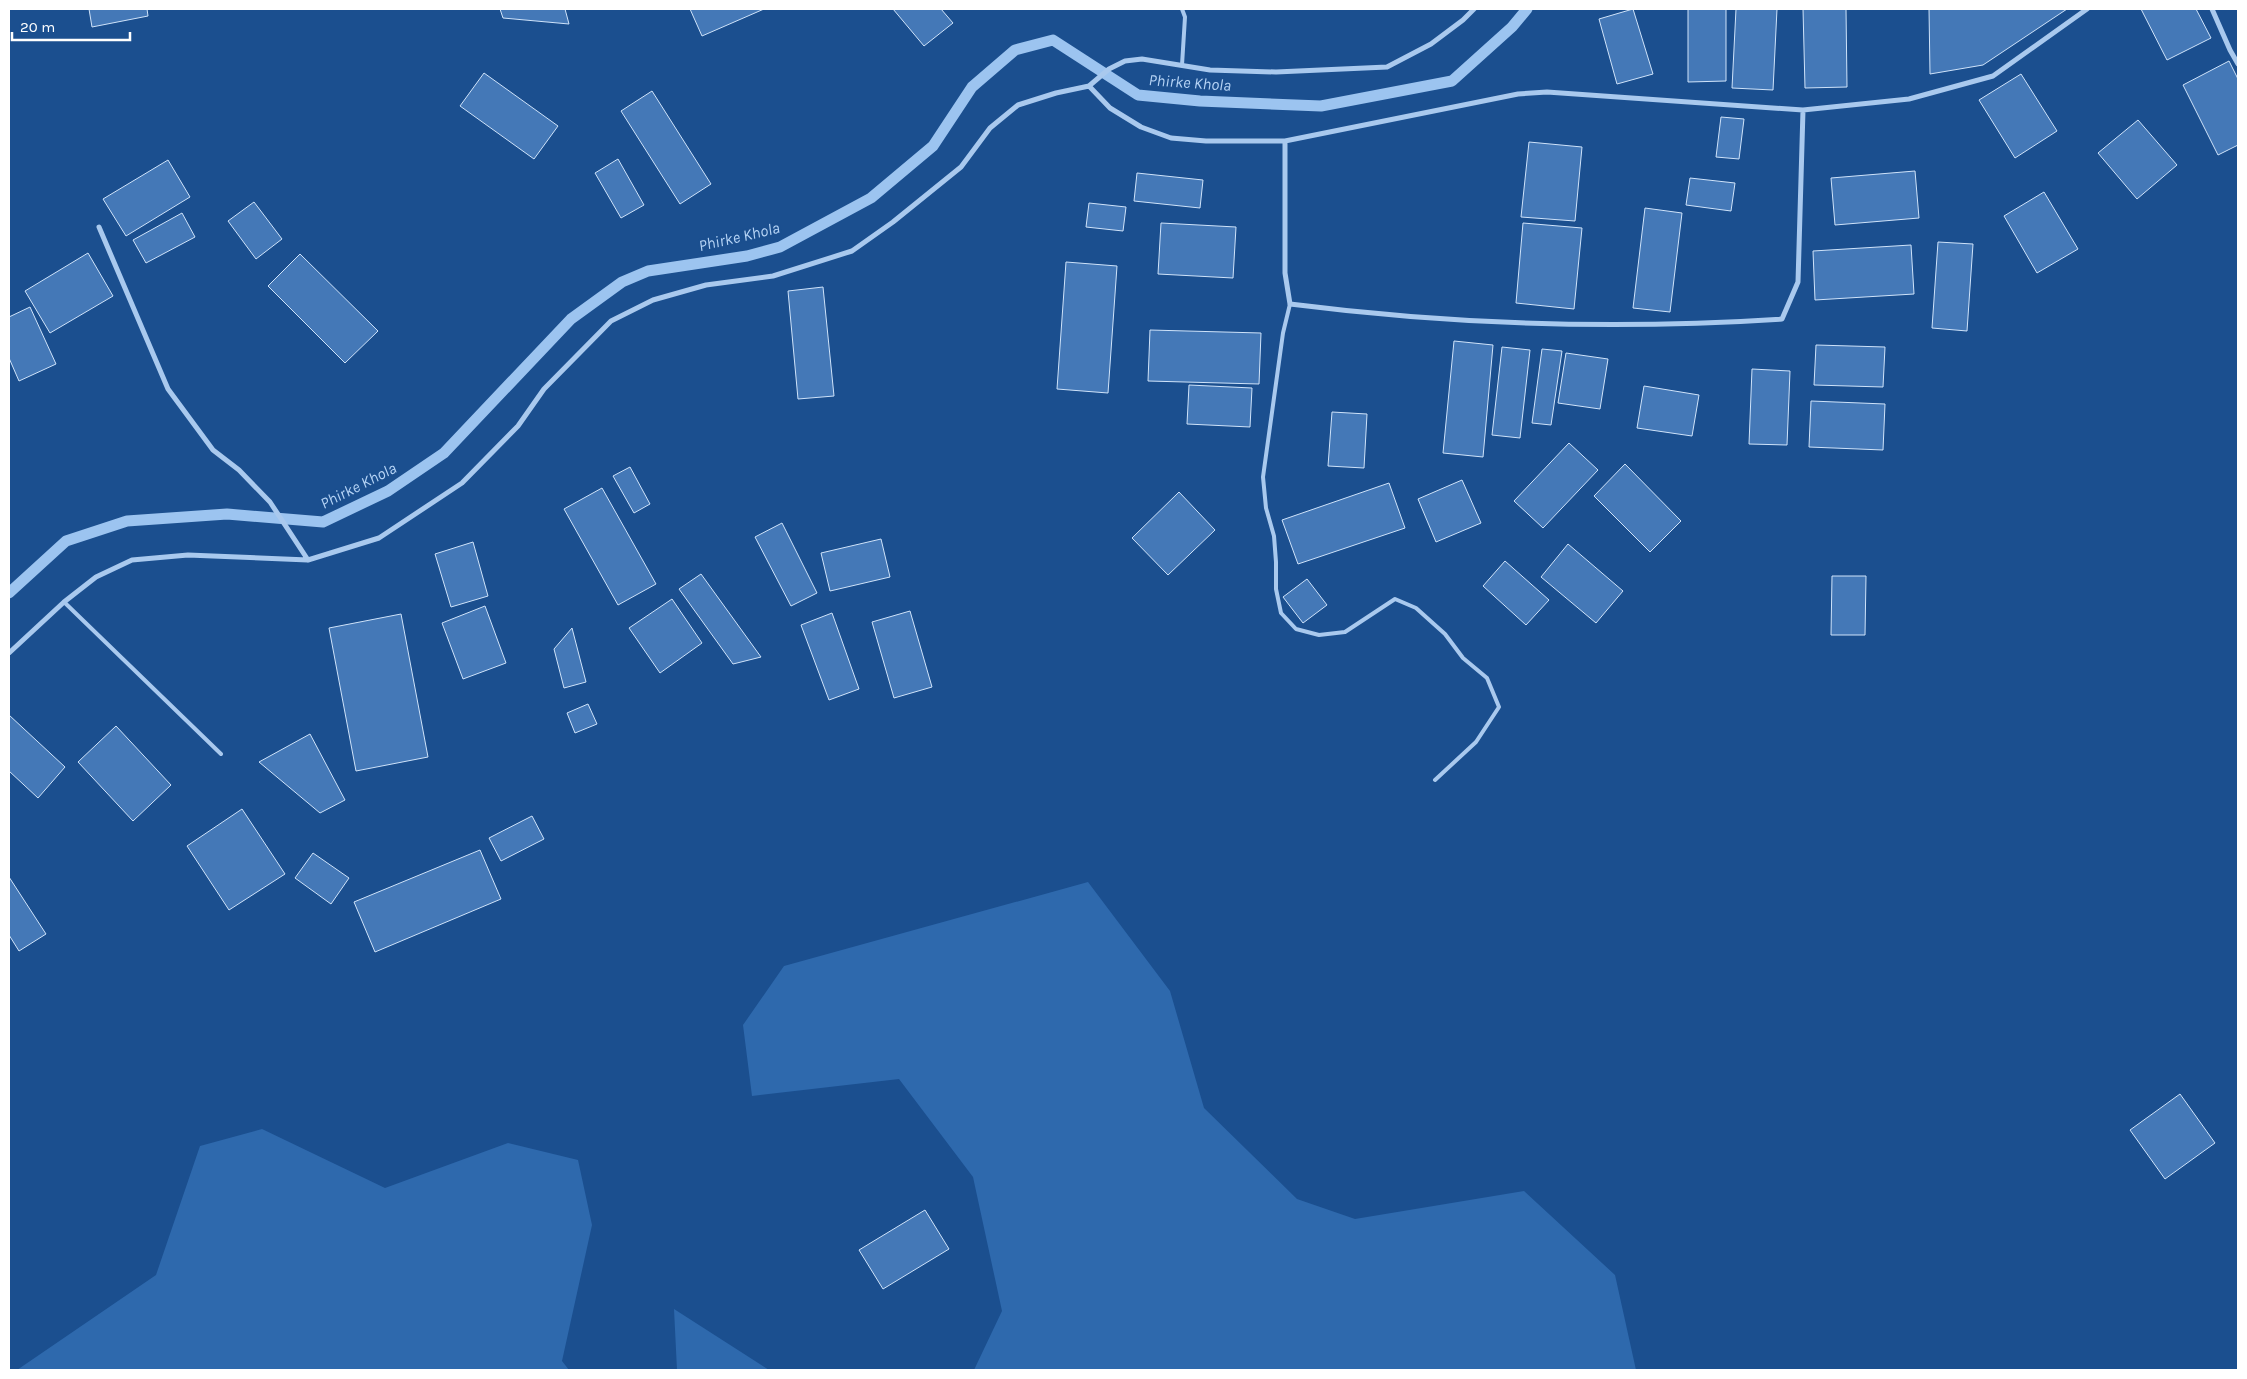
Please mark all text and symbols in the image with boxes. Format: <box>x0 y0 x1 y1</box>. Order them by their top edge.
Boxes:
scale bar <box>12 10 130 42</box>
text: 20 m <box>20 18 55 36</box>
water label: Phirke Khola <box>1148 70 1232 95</box>
water label: Phirke Khola <box>697 218 782 255</box>
water label: Phirke Khola <box>317 458 399 513</box>

